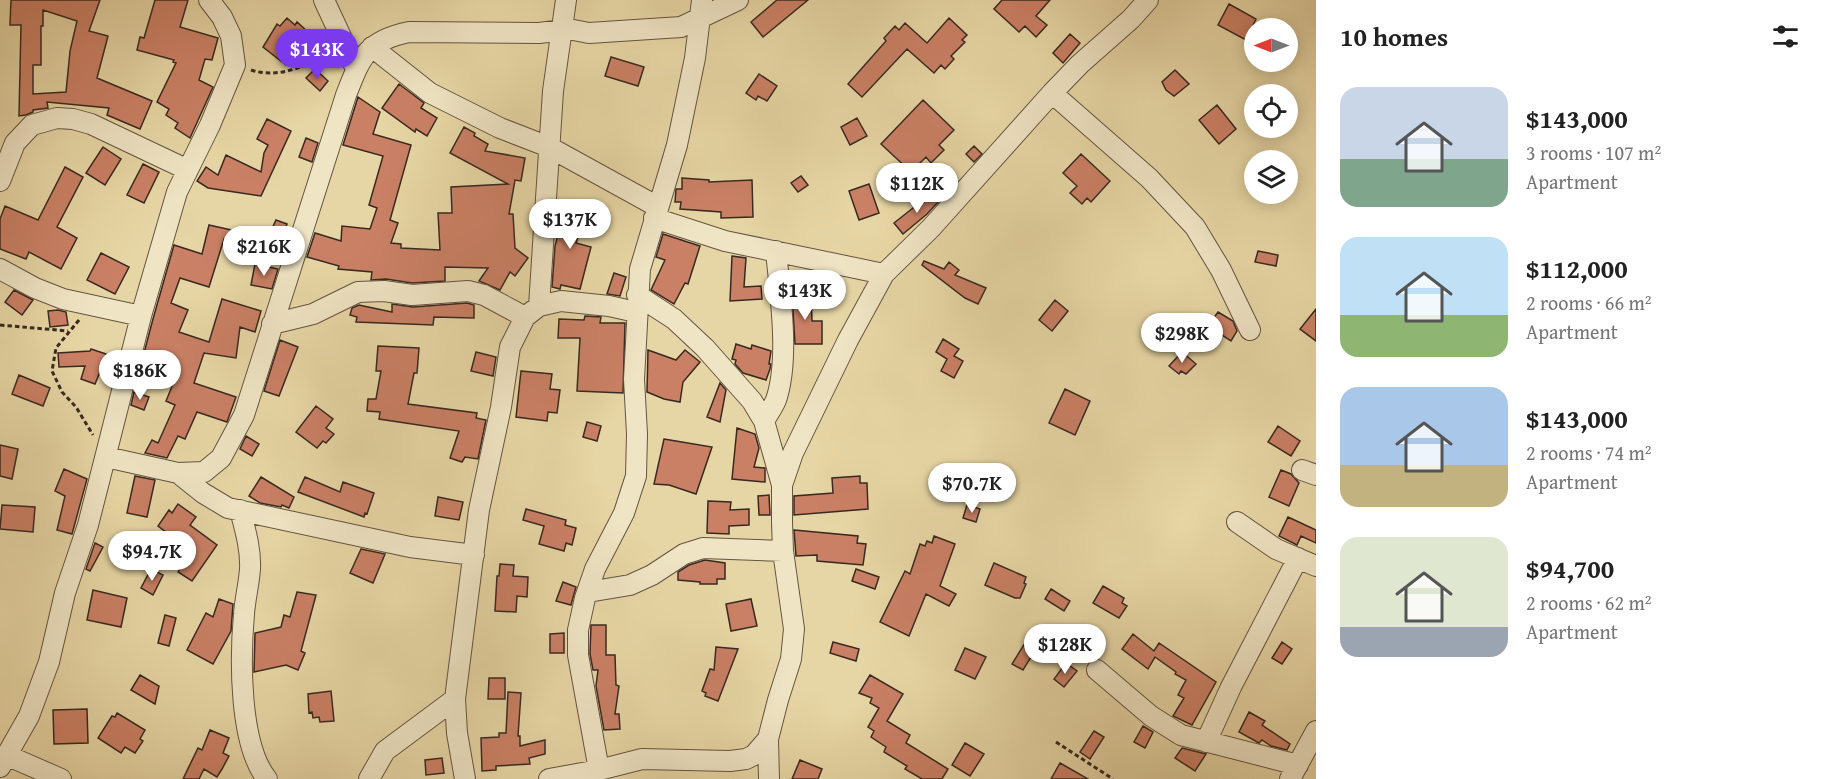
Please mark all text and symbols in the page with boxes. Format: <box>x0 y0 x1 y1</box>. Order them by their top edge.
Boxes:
text: 10 homes <box>1340 17 1448 56</box>
north arrow <box>1244 18 1298 72</box>
map controls <box>1244 18 1298 204</box>
icon: filters <box>1769 20 1802 53</box>
pin: $143K <box>275 29 359 80</box>
text: $143K <box>290 34 344 63</box>
button: locate <box>1244 84 1298 138</box>
text: $143,000 <box>1526 99 1628 138</box>
icon: home <box>1388 111 1460 183</box>
text: 3 rooms · 107 m² <box>1526 138 1661 167</box>
button: layers <box>1244 150 1298 204</box>
pin: $112K <box>875 163 959 214</box>
text: Apartment <box>1526 167 1618 196</box>
text: $112K <box>890 168 944 197</box>
pin: $137K <box>528 199 612 250</box>
text: $137K <box>543 204 597 233</box>
pin: $216K <box>222 226 306 277</box>
text: $216K <box>237 231 291 260</box>
text: $112,000 <box>1526 249 1628 288</box>
icon: home <box>1388 261 1460 333</box>
pin: $143K <box>763 270 847 321</box>
text: $143K <box>778 275 832 304</box>
text: 2 rooms · 66 m² <box>1526 288 1652 317</box>
pin: $298K <box>1140 313 1224 364</box>
text: Apartment <box>1526 317 1618 346</box>
text: $298K <box>1155 318 1209 347</box>
pin: $186K <box>98 350 182 401</box>
text: $186K <box>113 355 167 384</box>
text: $143,000 <box>1526 399 1628 438</box>
icon: home <box>1388 411 1460 483</box>
text: 2 rooms · 74 m² <box>1526 438 1652 467</box>
pin: $70.7K <box>923 463 1021 514</box>
text: Apartment <box>1526 467 1618 496</box>
text: $70.7K <box>942 468 1002 497</box>
pin: $94.7K <box>103 531 201 582</box>
text: $94.7K <box>122 536 182 565</box>
text: $94,700 <box>1526 549 1614 588</box>
icon: home <box>1388 561 1460 633</box>
text: 2 rooms · 62 m² <box>1526 588 1652 617</box>
text: Apartment <box>1526 617 1618 646</box>
pin: $128K <box>1023 624 1107 675</box>
text: $128K <box>1038 629 1092 658</box>

